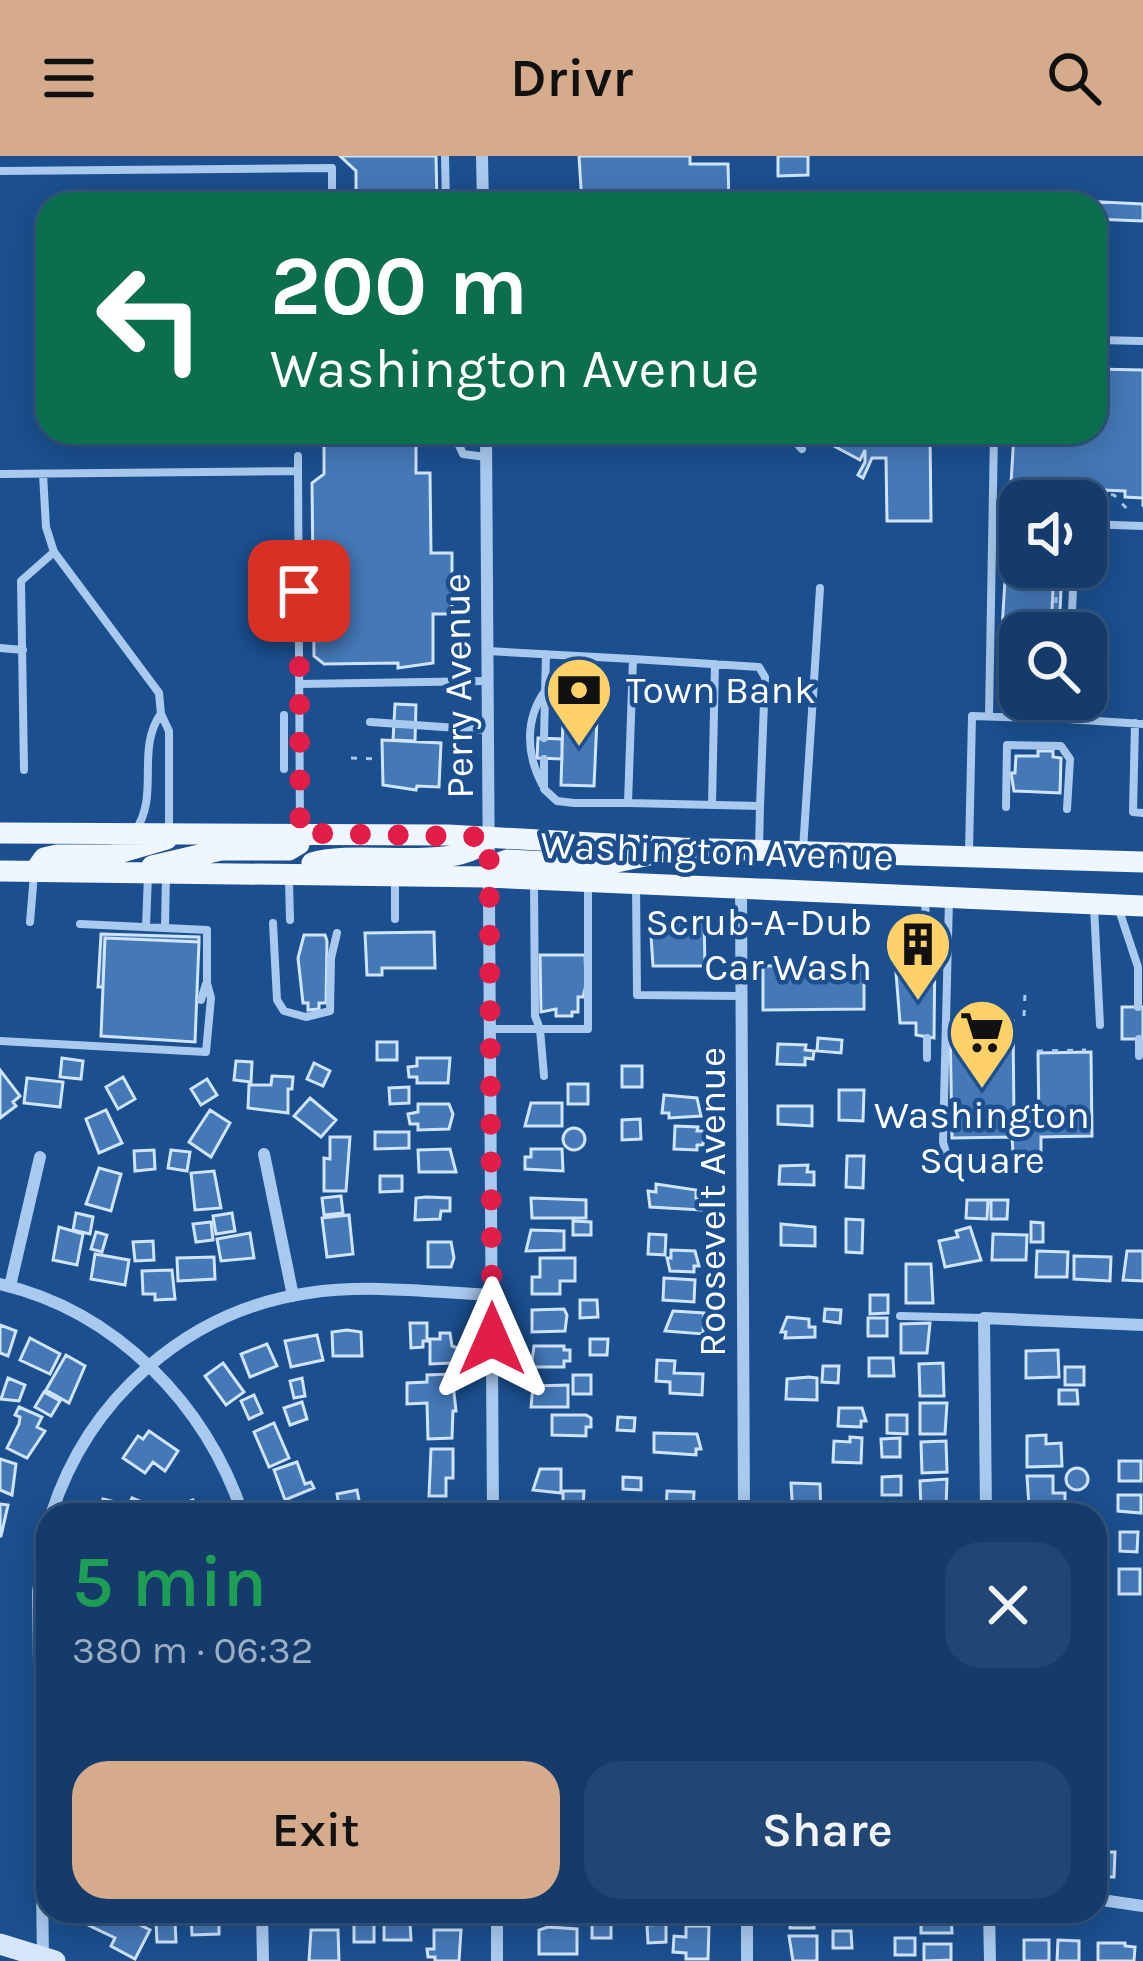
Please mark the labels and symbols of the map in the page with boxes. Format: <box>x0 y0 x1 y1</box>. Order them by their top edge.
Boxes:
pin <box>248 540 350 642</box>
street label: Perry Avenue <box>433 573 483 799</box>
bank icon: Town Bank <box>544 655 614 749</box>
place label: Town Bank <box>626 667 816 713</box>
street label: Washington Avenue <box>540 822 894 880</box>
place label: Scrub-A-Dub Car Wash <box>645 899 872 990</box>
building icon: Scrub-A-Dub Car Wash <box>883 909 953 1003</box>
supermarket icon: Washington Square <box>947 997 1017 1091</box>
street label: Roosevelt Avenue <box>689 1047 735 1357</box>
place label: Washington Square <box>874 1092 1090 1183</box>
position arrow <box>429 1276 555 1402</box>

